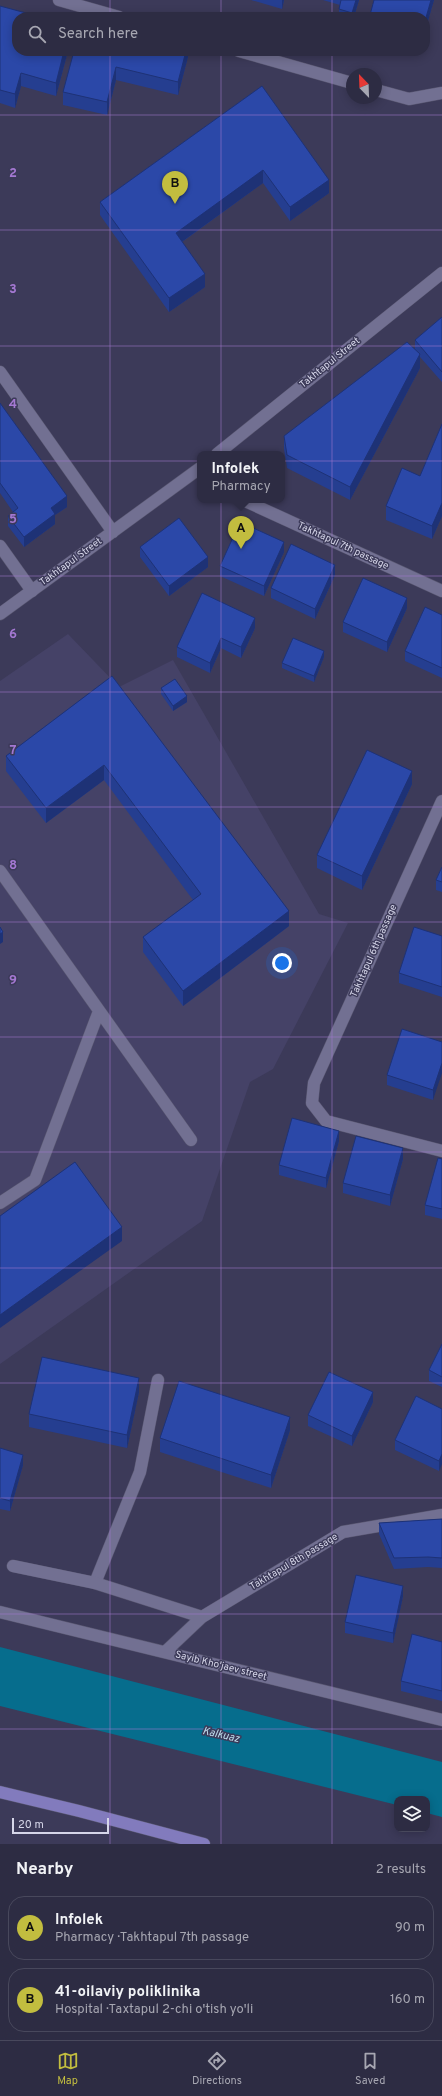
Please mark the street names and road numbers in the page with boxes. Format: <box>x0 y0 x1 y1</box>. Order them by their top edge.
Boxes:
street label: Takhtapul Street <box>297 335 363 391</box>
street label: Takhtapul 7th passage <box>295 519 391 573</box>
street label: Takhtapul Street <box>37 535 105 589</box>
street label: Takhtapul 6th passage <box>348 902 400 1000</box>
street label: Takhtapul 8th passage <box>247 1530 341 1594</box>
street label: Sayib Kho'jaev street <box>174 1648 268 1684</box>

